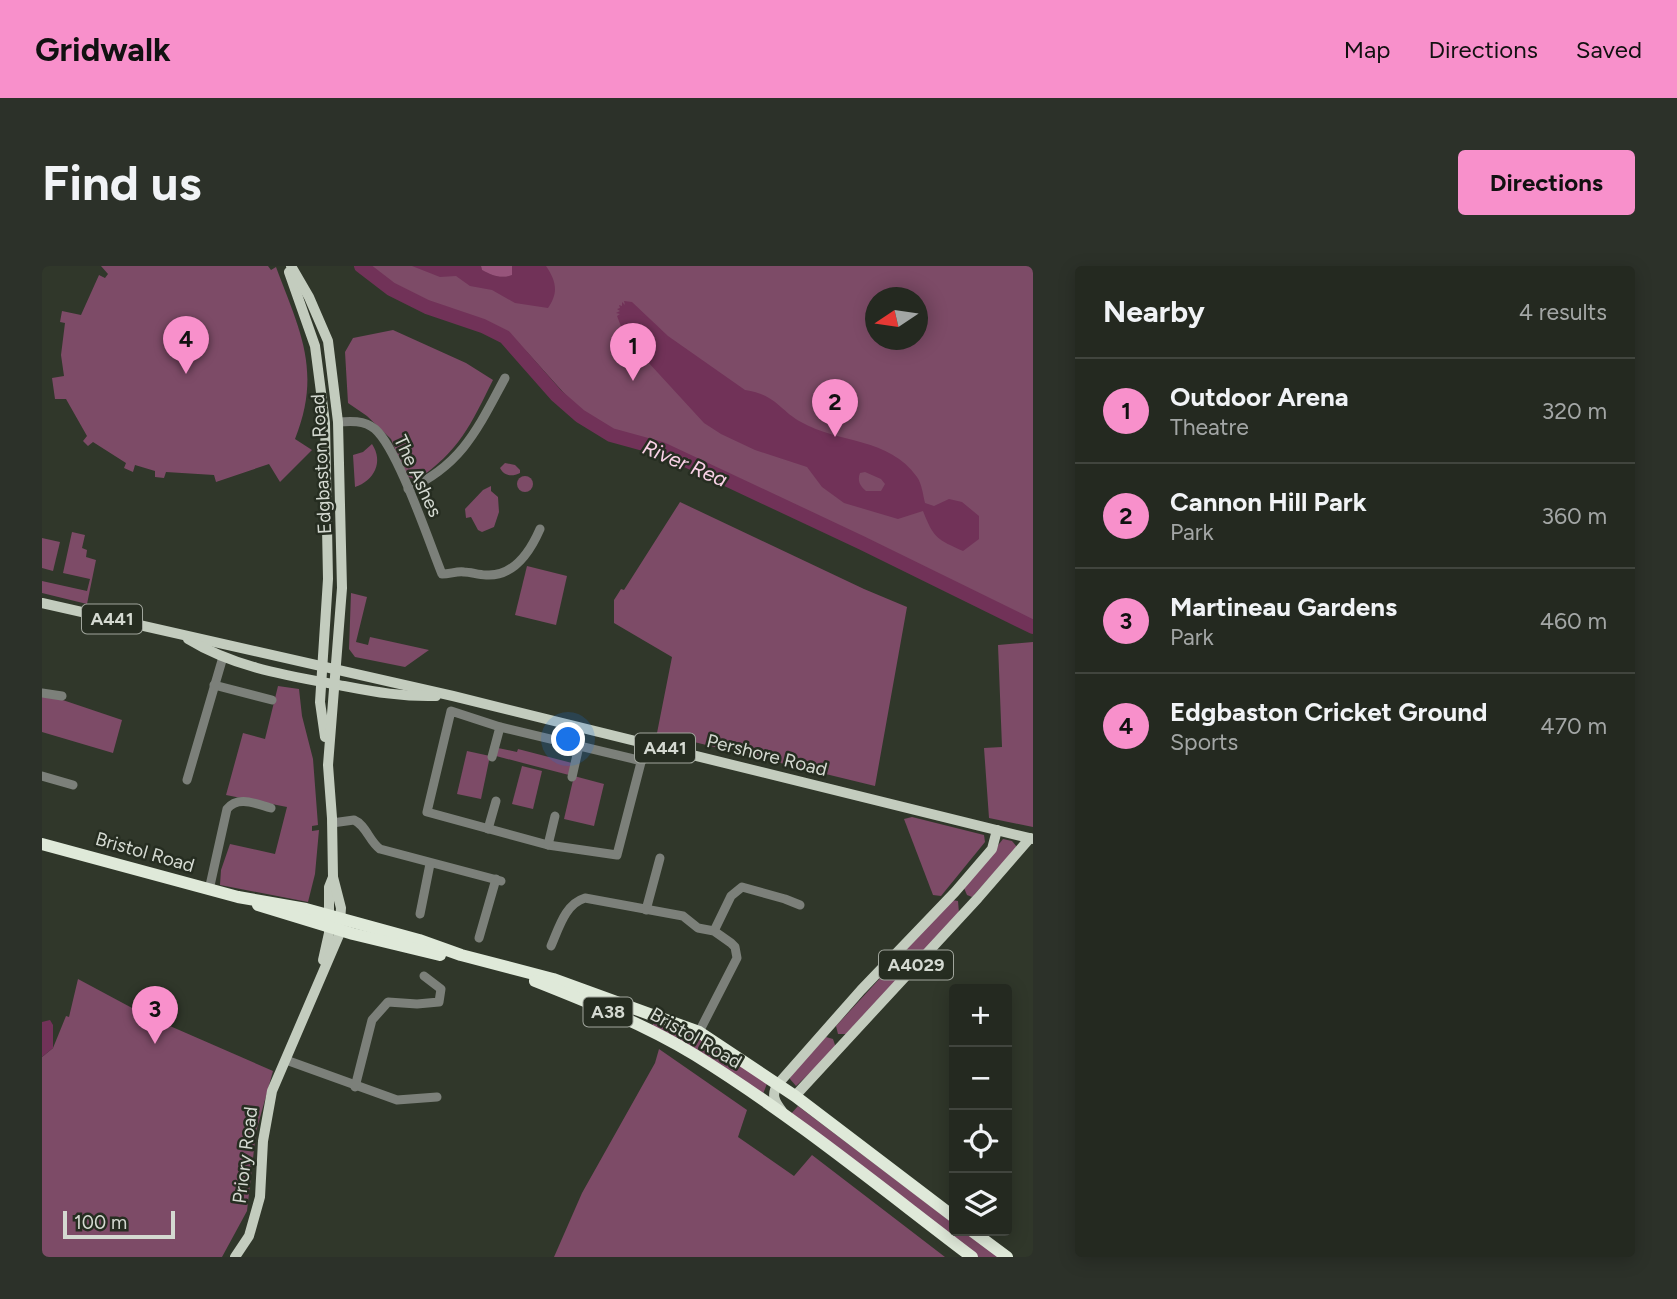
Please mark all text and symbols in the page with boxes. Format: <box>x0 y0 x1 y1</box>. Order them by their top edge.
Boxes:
text: Gridwalk <box>35 30 171 69</box>
text: Map <box>1344 35 1390 64</box>
text: Directions <box>1428 35 1538 64</box>
text: Saved <box>1576 35 1642 64</box>
button: Directions <box>1458 150 1635 215</box>
text: Find us <box>42 153 201 212</box>
north arrow <box>865 287 928 350</box>
text: Nearby <box>1103 293 1205 330</box>
text: 4 results <box>1519 298 1607 326</box>
pin: 4 <box>163 316 209 374</box>
pin: 1 <box>610 323 656 381</box>
pin: 2 <box>812 379 858 437</box>
text: Outdoor Arena <box>1170 381 1349 413</box>
street label: Edgbaston Road <box>306 393 336 535</box>
text: 1 <box>1121 397 1131 425</box>
text: 320 m <box>1542 397 1607 425</box>
text: Theatre <box>1170 413 1249 441</box>
street label: The Ashes <box>389 431 447 521</box>
water label: River Rea <box>639 434 731 492</box>
text: Cannon Hill Park <box>1170 486 1367 518</box>
text: 2 <box>1119 502 1133 530</box>
text: 360 m <box>1541 502 1607 530</box>
text: Park <box>1170 518 1214 546</box>
text: Martineau Gardens <box>1170 591 1397 623</box>
road number: A441 <box>82 604 142 634</box>
text: 3 <box>1120 607 1132 635</box>
text: 460 m <box>1540 607 1607 635</box>
text: Park <box>1170 623 1214 651</box>
text: Edgbaston Cricket Ground <box>1170 696 1488 728</box>
text: 4 <box>1119 712 1133 740</box>
text: 470 m <box>1540 712 1607 740</box>
your location <box>551 722 585 756</box>
text: Sports <box>1170 728 1238 756</box>
street label: Pershore Road <box>704 729 830 781</box>
road number: A441 <box>635 734 695 762</box>
street label: Bristol Road <box>93 827 197 877</box>
road number: A4029 <box>879 950 953 980</box>
map controls <box>949 984 1012 1236</box>
button: + <box>949 984 1012 1047</box>
pin: 3 <box>132 986 178 1044</box>
road number: A38 <box>584 998 632 1026</box>
street label: Bristol Road <box>646 1003 746 1073</box>
button: − <box>949 1047 1012 1110</box>
street label: Priory Road <box>228 1105 262 1205</box>
button: locate <box>949 1110 1012 1173</box>
button: layers <box>949 1173 1012 1236</box>
scale bar <box>63 1208 175 1240</box>
text: 100 m <box>74 1211 127 1234</box>

